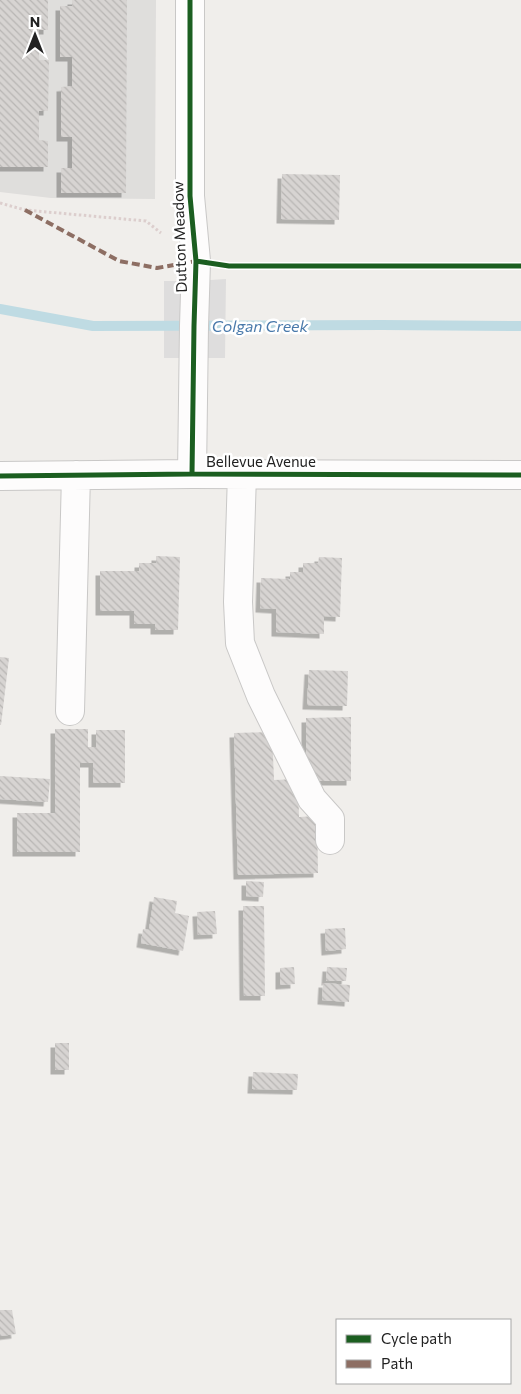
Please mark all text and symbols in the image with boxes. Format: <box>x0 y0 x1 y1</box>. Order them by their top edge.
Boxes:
north arrow <box>10 10 60 60</box>
text: N <box>30 13 40 30</box>
street label: Dutton Meadow <box>168 181 190 293</box>
water label: Colgan Creek <box>212 316 309 335</box>
street label: Bellevue Avenue <box>206 452 316 470</box>
legend <box>336 1319 511 1384</box>
text: Cycle path <box>381 1329 452 1347</box>
text: Path <box>381 1354 413 1372</box>

